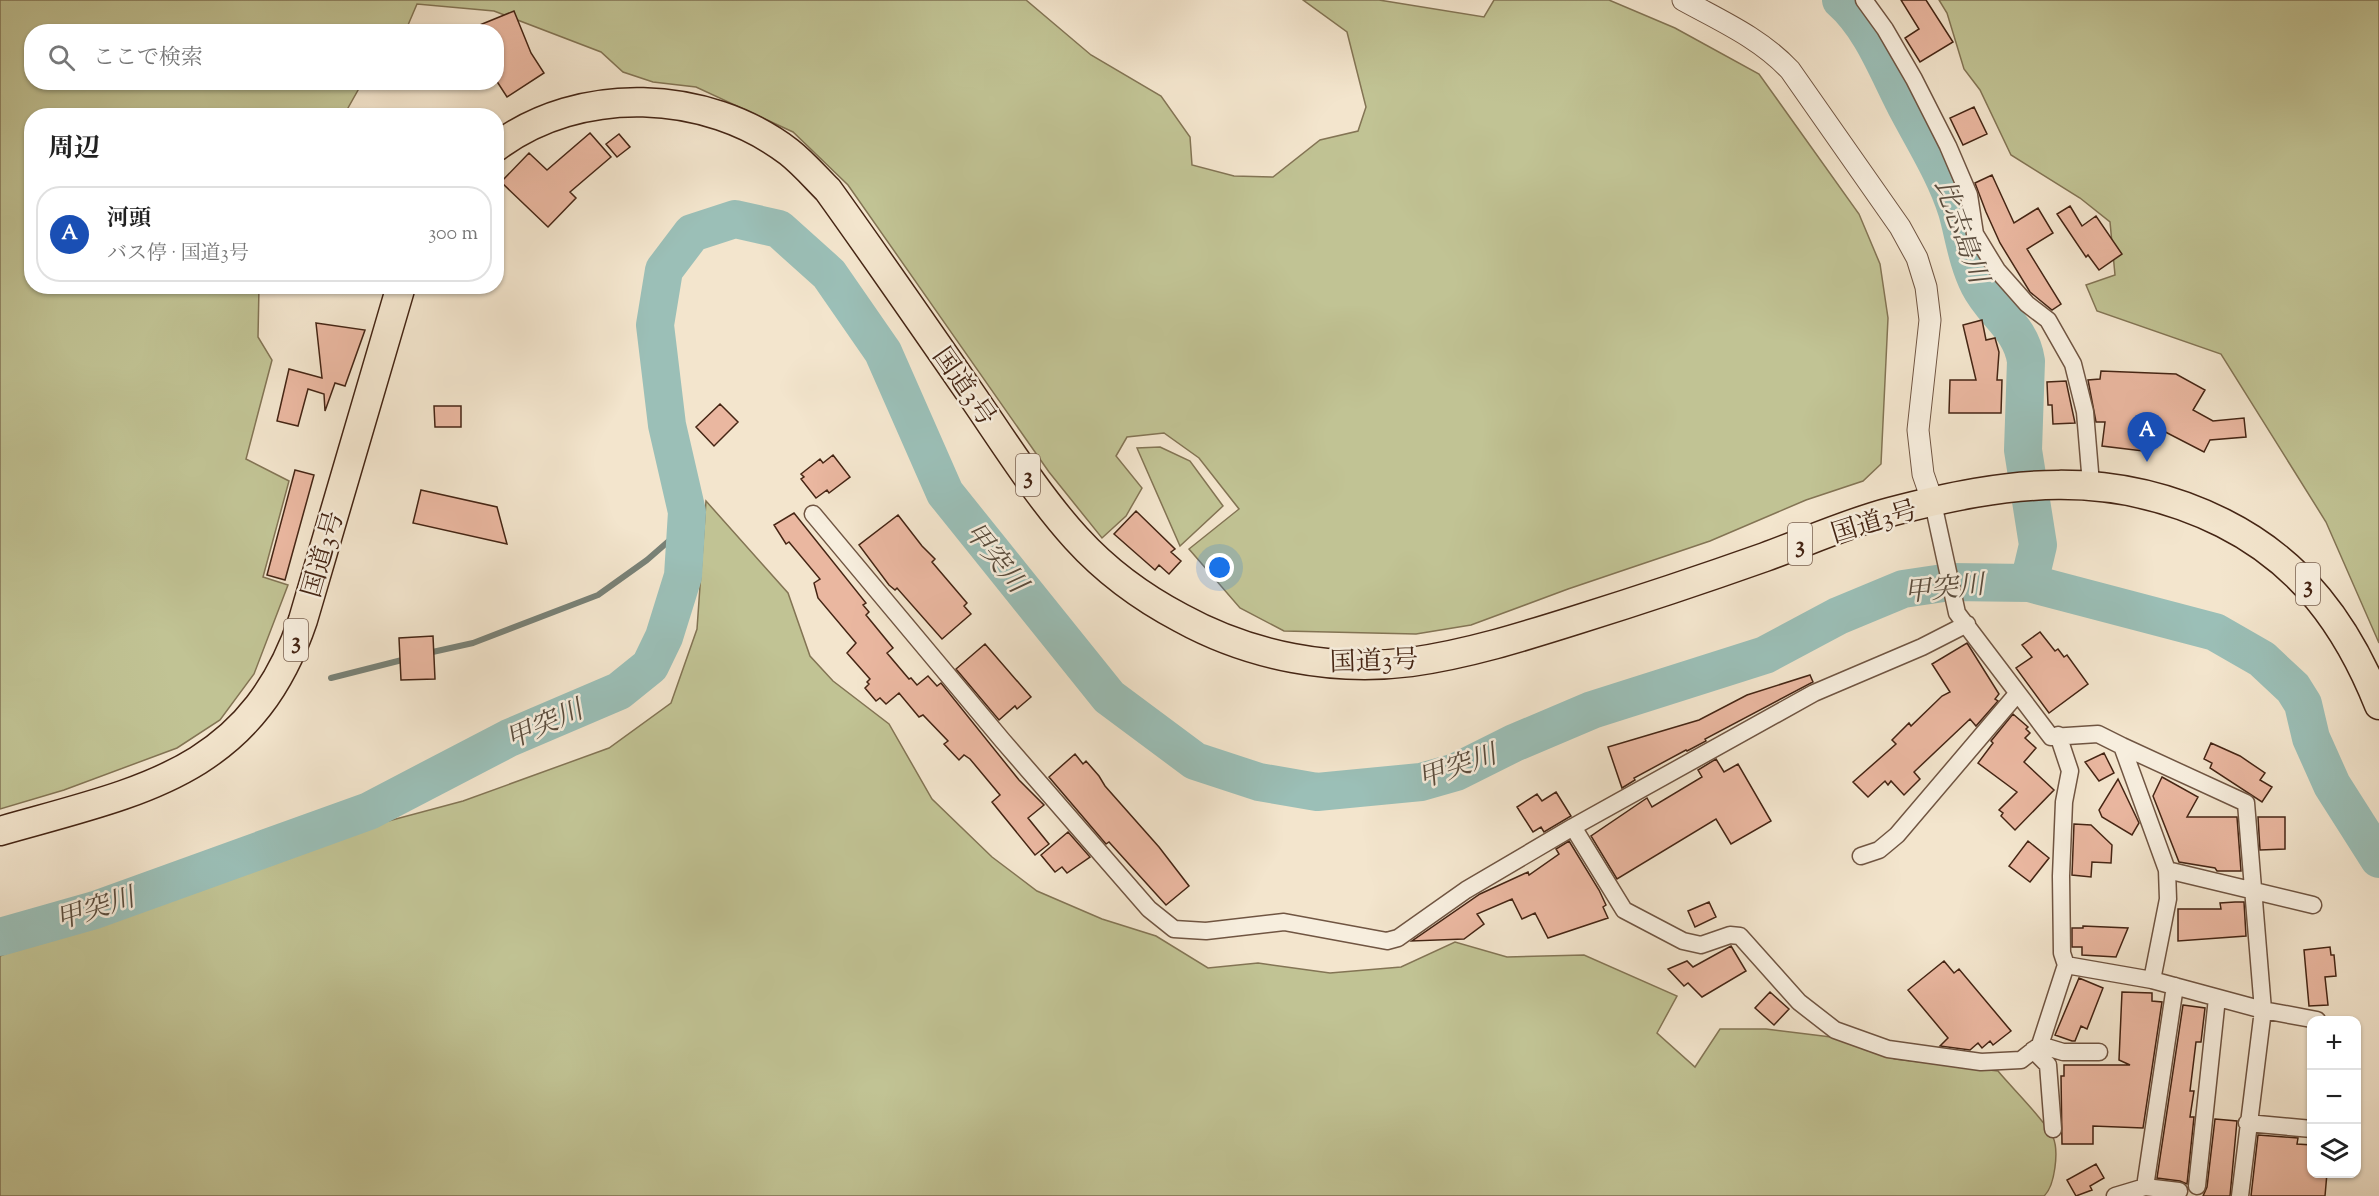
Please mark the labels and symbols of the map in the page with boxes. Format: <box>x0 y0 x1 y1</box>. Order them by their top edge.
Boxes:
water label: 比志島川 <box>1923 174 1997 292</box>
street label: 国道3号 <box>922 341 1003 434</box>
pin: A <box>2128 412 2166 462</box>
road number: 3 <box>1016 454 1040 496</box>
street label: 国道3号 <box>1827 493 1922 554</box>
street label: 国道3号 <box>294 507 354 602</box>
water label: 甲突川 <box>953 515 1037 605</box>
road number: 3 <box>1788 523 1812 565</box>
your location <box>1205 553 1234 582</box>
road number: 3 <box>2296 563 2320 605</box>
water label: 甲突川 <box>1902 567 1990 614</box>
road number: 3 <box>284 619 308 661</box>
street label: 国道3号 <box>1329 642 1419 683</box>
water label: 甲突川 <box>500 691 593 761</box>
water label: 甲突川 <box>1413 736 1505 800</box>
water label: 甲突川 <box>51 878 143 941</box>

